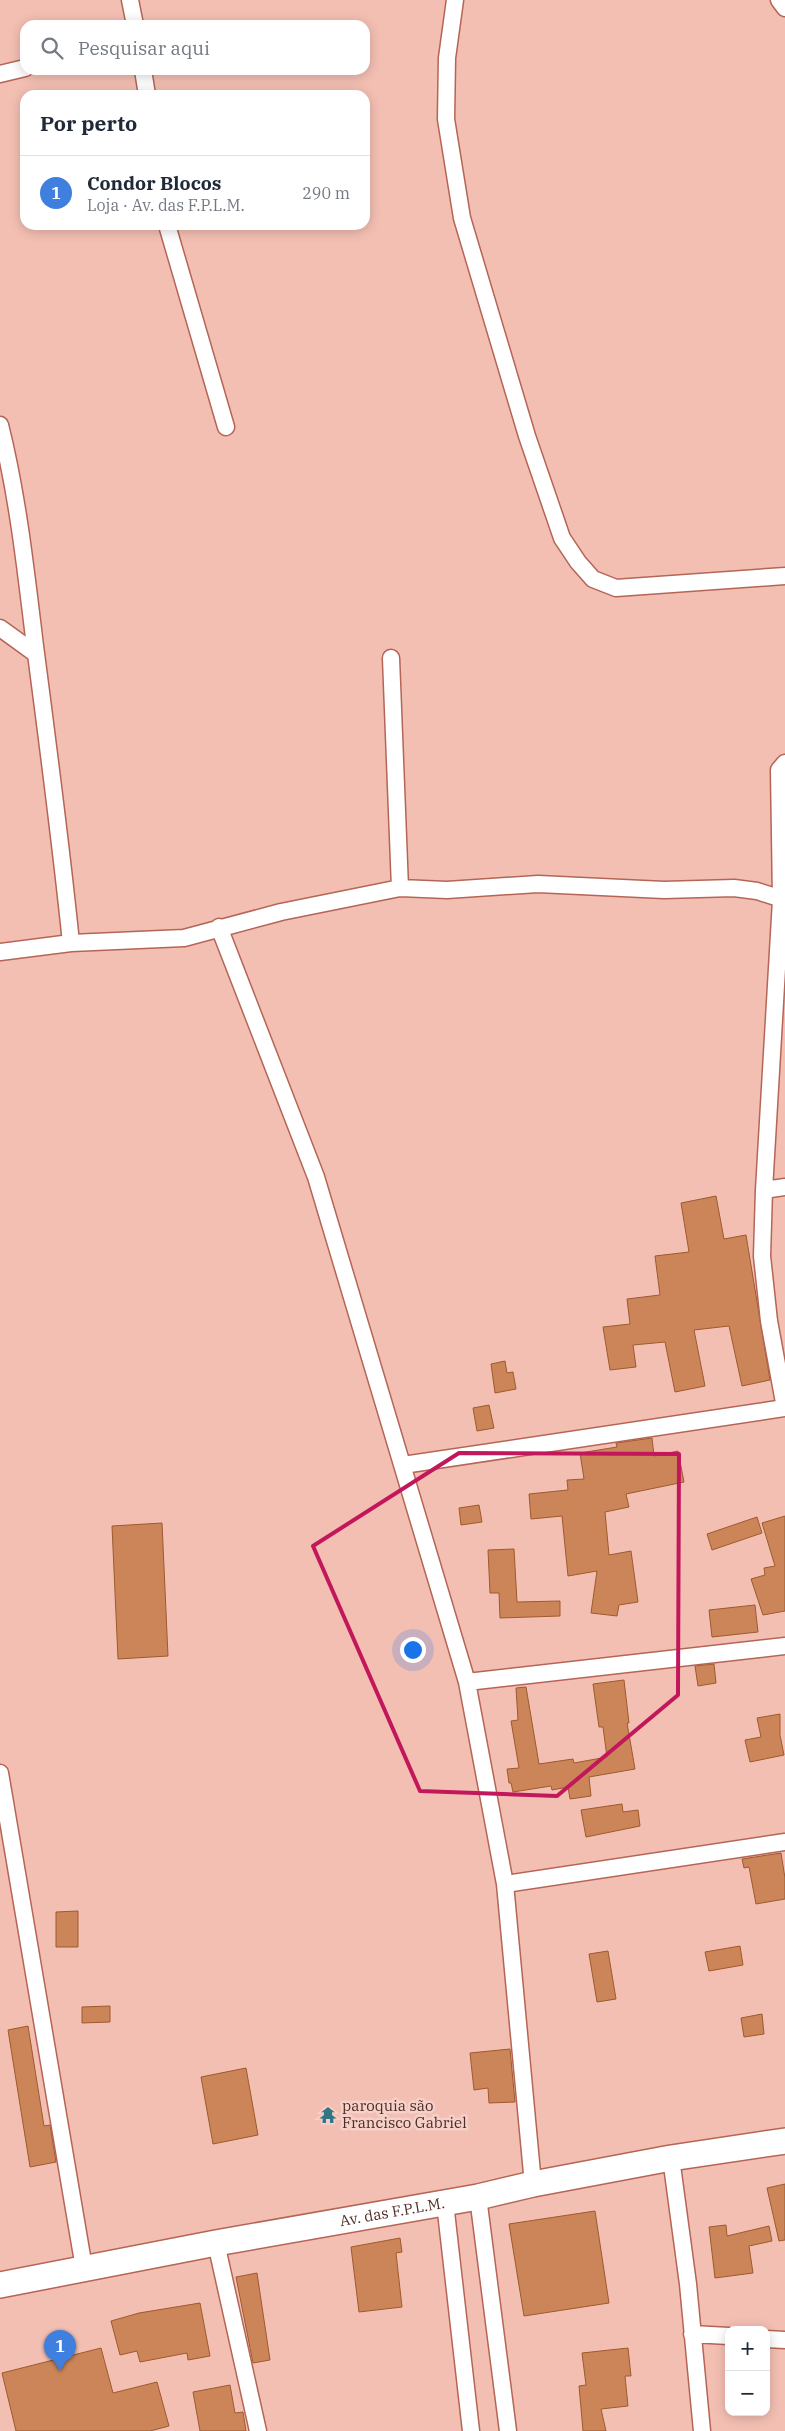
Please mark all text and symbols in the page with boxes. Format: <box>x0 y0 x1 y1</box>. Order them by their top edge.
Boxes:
search box <box>20 20 370 75</box>
icon: search <box>38 34 66 62</box>
text: Pesquisar aqui <box>78 36 210 60</box>
text: Por perto <box>40 109 137 137</box>
text: Condor Blocos <box>87 171 222 195</box>
text: 1 <box>51 183 61 203</box>
text: 290 m <box>302 183 350 203</box>
text: Loja · Av. das F.P.L.M. <box>87 195 245 215</box>
your location <box>400 1637 426 1663</box>
place label: paroquia são Francisco Gabriel <box>342 2096 467 2132</box>
temple icon: paroquia são Francisco Gabriel <box>318 2105 338 2125</box>
street label: Av. das F.P.L.M. <box>338 2193 446 2230</box>
map controls <box>725 2326 770 2416</box>
button: + <box>725 2326 770 2371</box>
pin: 1 <box>44 2330 76 2371</box>
button: − <box>725 2371 770 2416</box>

